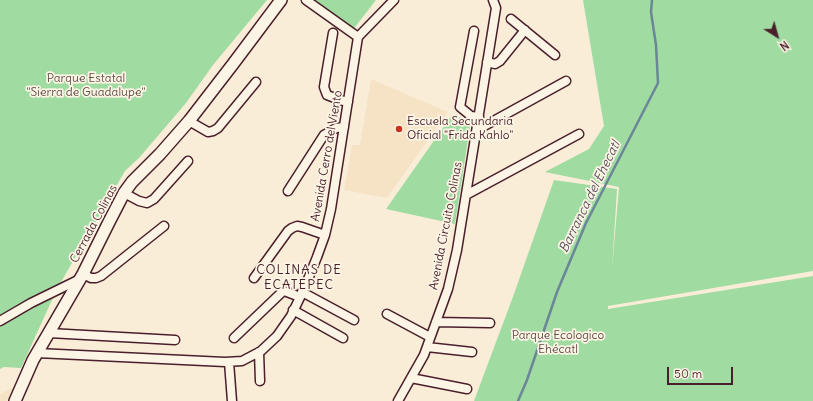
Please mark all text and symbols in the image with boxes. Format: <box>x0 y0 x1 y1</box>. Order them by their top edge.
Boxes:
north arrow <box>757 16 797 56</box>
text: N <box>777 38 791 53</box>
park label: Parque Estatal "Sierra de Guadalupe" <box>26 72 146 100</box>
street label: Avenida Cerro del Viento <box>308 89 346 223</box>
place label: Escuela Secundaria Oficial "Frida Kahlo" <box>407 115 513 143</box>
marker: Escuela Secundaria Oficial "Frida Kahlo" <box>394 124 404 134</box>
water label: Barranca del Ehecatl <box>556 139 624 255</box>
street label: Avenida Circuito Colinas <box>427 161 465 291</box>
street label: Cerrada Colinas <box>67 182 121 266</box>
district label: COLINAS DE ECATEPEC <box>256 262 342 293</box>
park label: Parque Ecologico Ehécatl <box>512 329 604 357</box>
scale bar <box>669 359 735 385</box>
text: 50 m <box>674 366 702 381</box>

